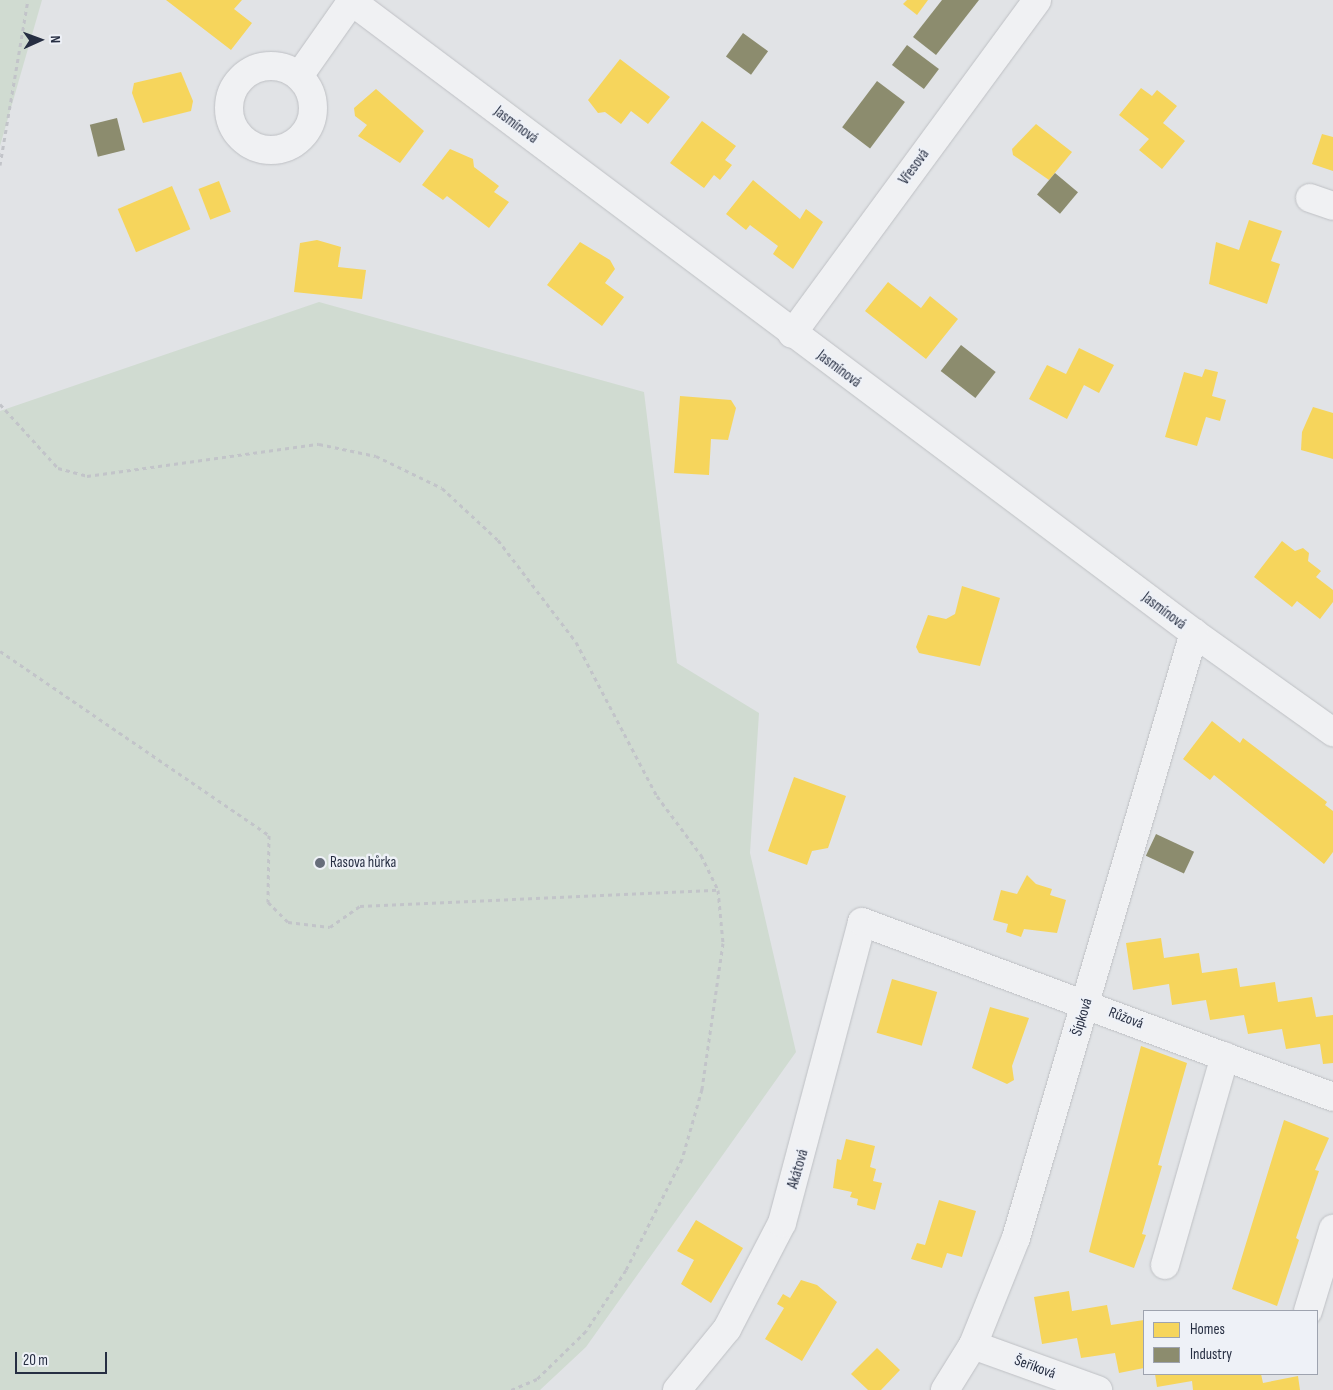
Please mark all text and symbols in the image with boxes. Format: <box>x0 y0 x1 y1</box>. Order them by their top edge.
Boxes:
north arrow <box>15 15 65 65</box>
text: N <box>47 35 64 43</box>
street label: Jasmínová <box>490 103 542 147</box>
street label: Vřesová <box>895 146 933 188</box>
street label: Jasmínová <box>813 347 865 391</box>
street label: Jasmínová <box>1138 589 1190 633</box>
place label: Rasova hůrka <box>330 854 396 872</box>
marker: Rasova hůrka <box>314 857 326 869</box>
street label: Šípková <box>1068 996 1096 1038</box>
street label: Růžová <box>1106 1003 1146 1033</box>
street label: Akátová <box>784 1147 812 1191</box>
legend <box>1143 1310 1318 1375</box>
text: Homes <box>1190 1320 1225 1339</box>
scale bar <box>18 1342 110 1374</box>
text: Industry <box>1190 1345 1232 1364</box>
text: 20 m <box>23 1351 48 1370</box>
street label: Šeříková <box>1012 1351 1058 1383</box>

